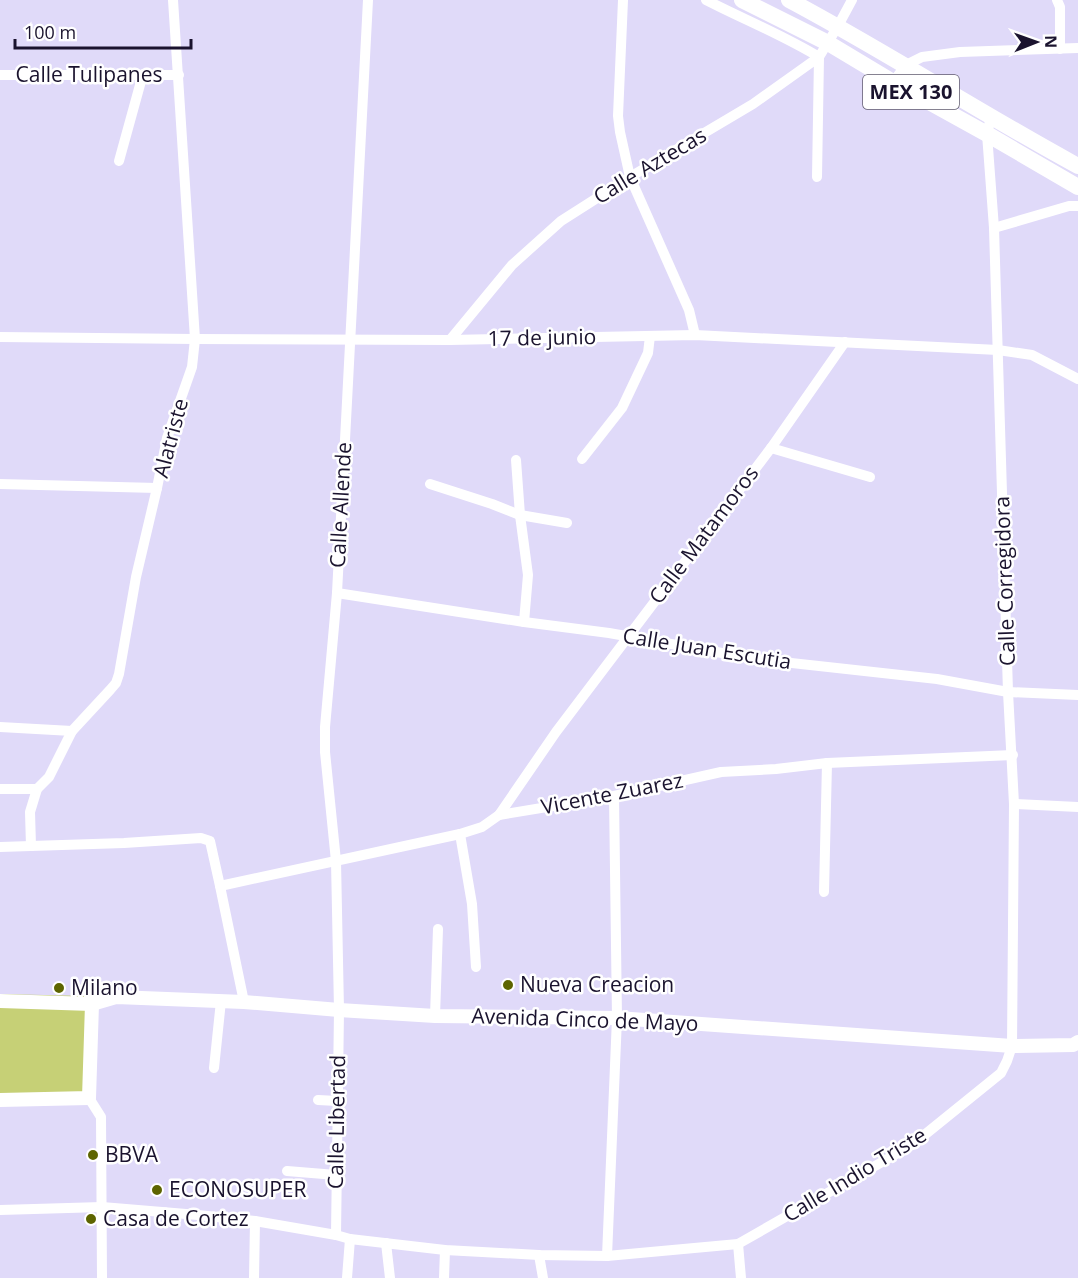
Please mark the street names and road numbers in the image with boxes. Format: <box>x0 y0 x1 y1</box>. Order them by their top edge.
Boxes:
street label: Calle Tulipanes <box>16 60 163 88</box>
road number: MEX 130 <box>863 75 959 109</box>
street label: Calle Aztecas <box>588 120 711 210</box>
street label: 17 de junio <box>487 322 596 352</box>
street label: Alatriste <box>146 395 194 480</box>
street label: Calle Allende <box>323 441 357 569</box>
street label: Calle Matamoros <box>642 460 764 609</box>
street label: Calle Corregidora <box>987 496 1021 666</box>
street label: Calle Juan Escutia <box>621 621 793 675</box>
street label: Vicente Zuarez <box>538 766 685 821</box>
street label: Avenida Cinco de Mayo <box>471 1001 699 1037</box>
street label: Calle Libertad <box>321 1055 351 1189</box>
street label: Calle Indio Triste <box>778 1120 931 1228</box>

